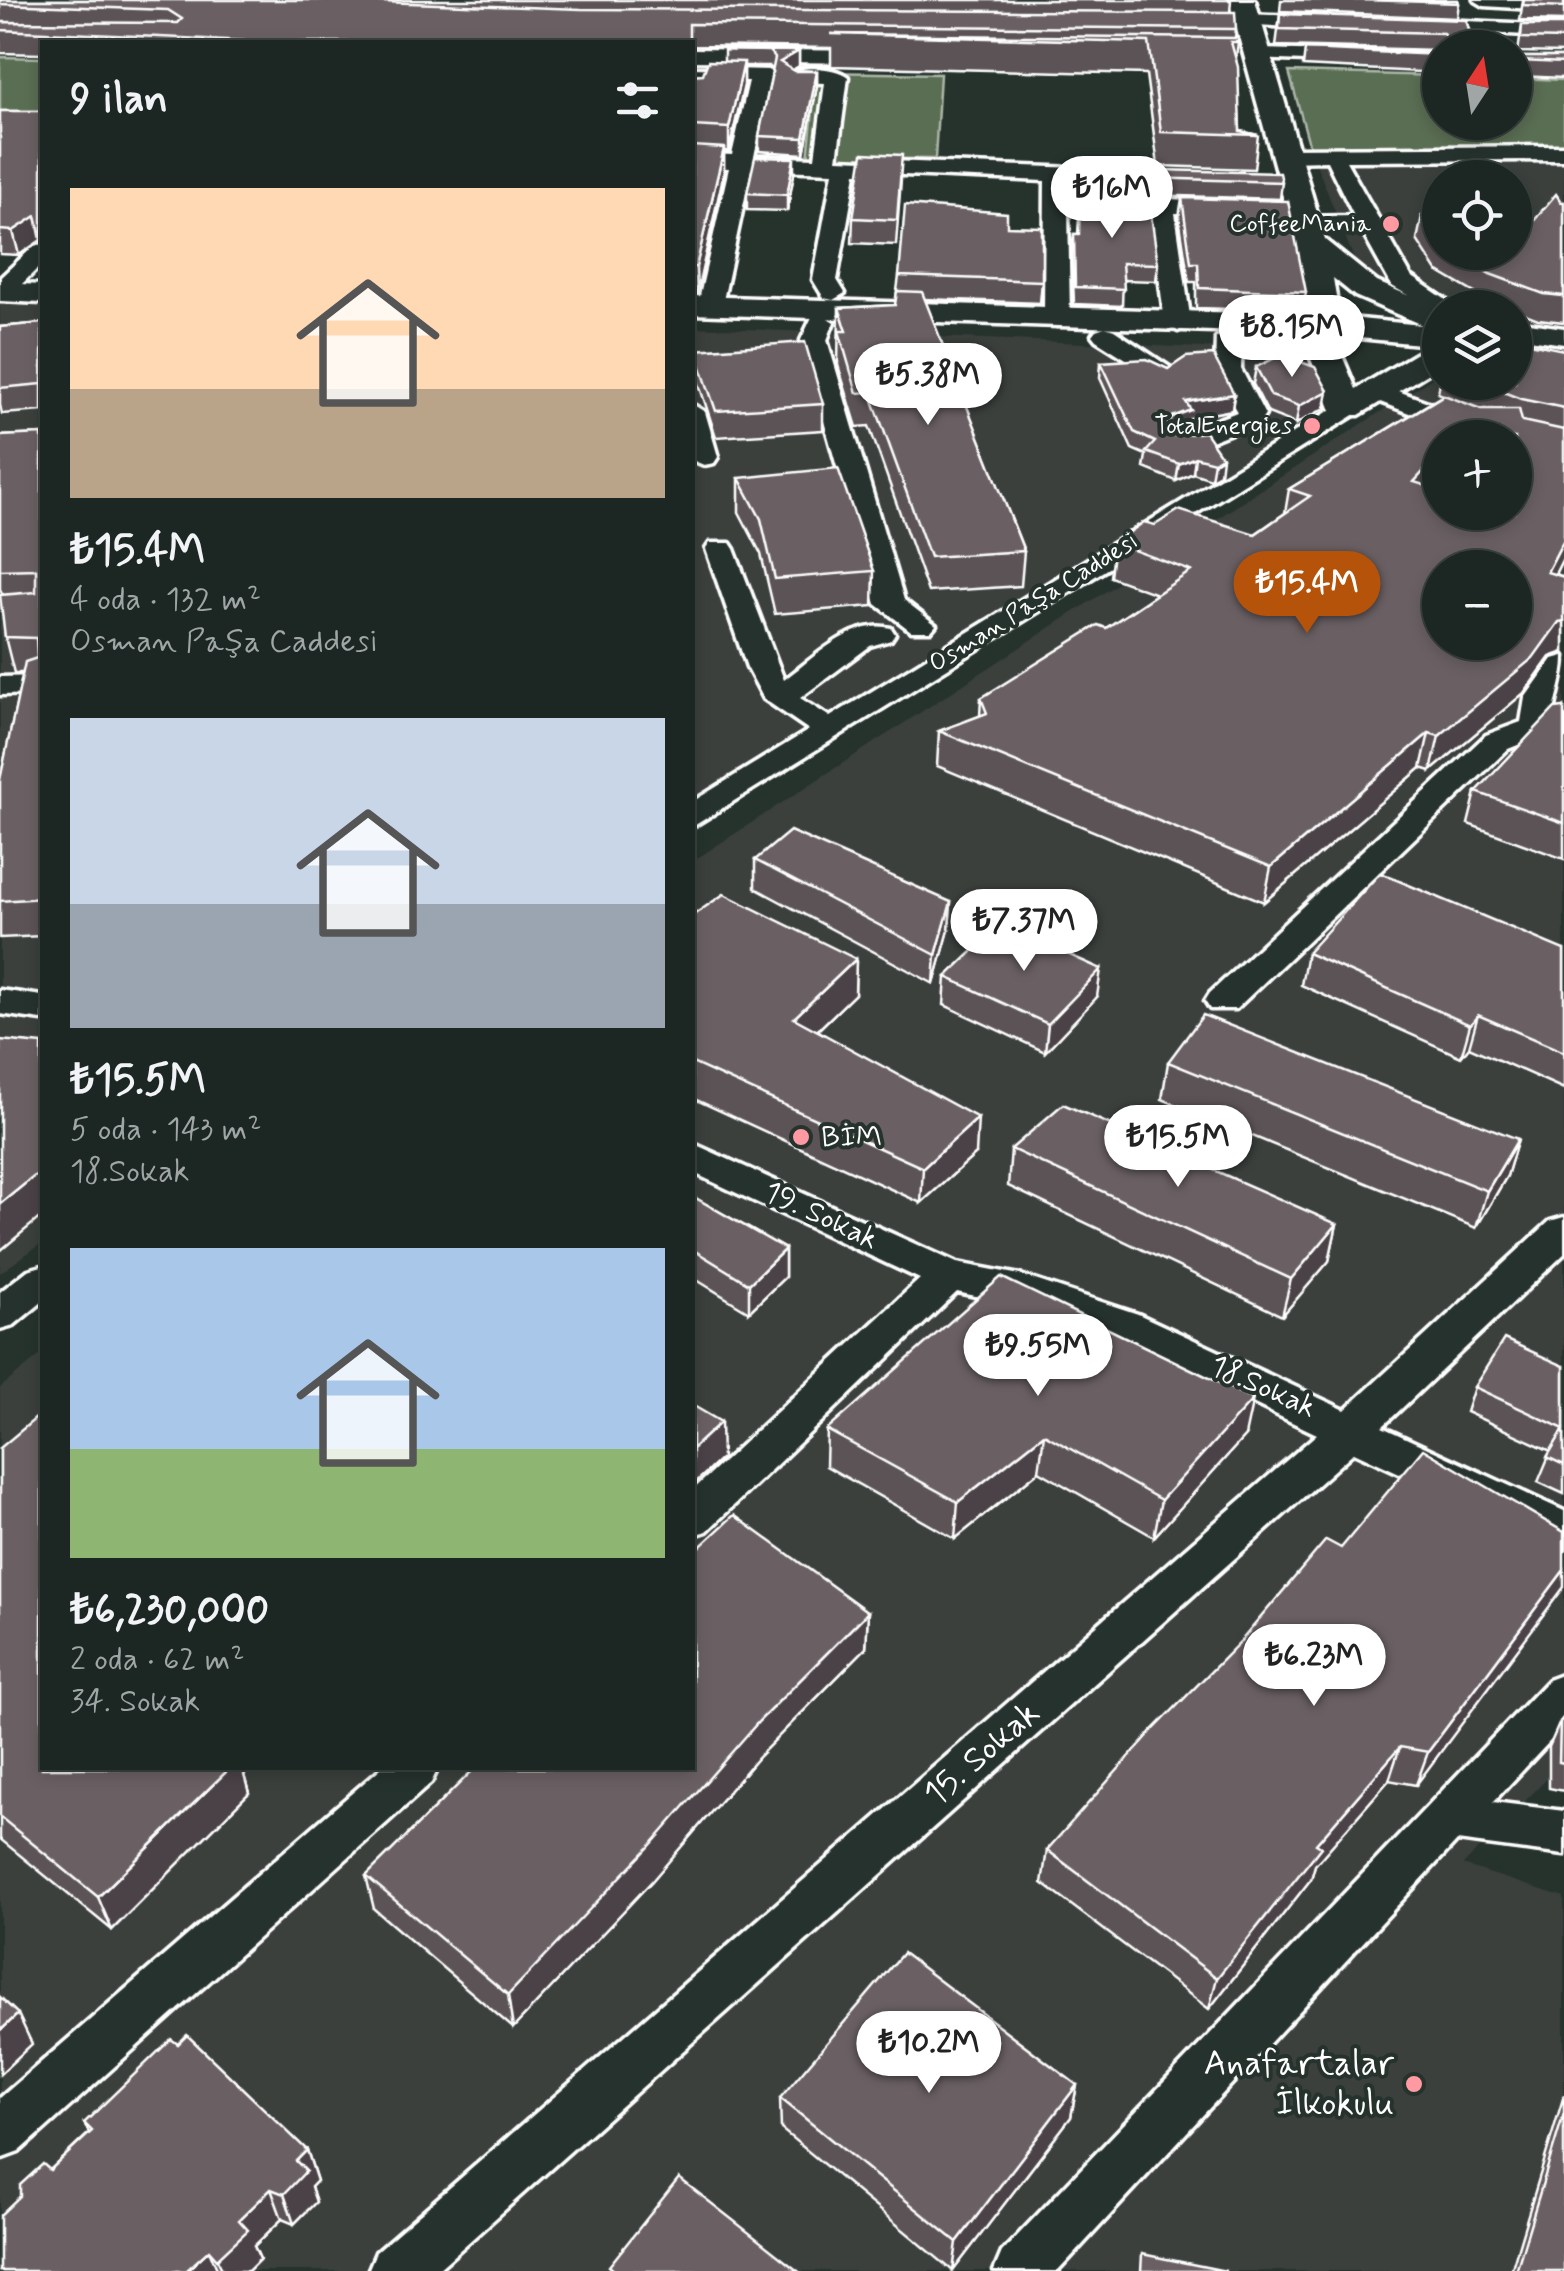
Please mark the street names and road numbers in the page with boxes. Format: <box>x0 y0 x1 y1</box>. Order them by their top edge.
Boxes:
street label: Osman Paşa Caddesi <box>923 525 1145 681</box>
street label: 19. Sokak <box>758 1173 884 1259</box>
street label: 18.Sokak <box>1204 1346 1322 1428</box>
street label: 15. Sokak <box>914 1691 1050 1817</box>

